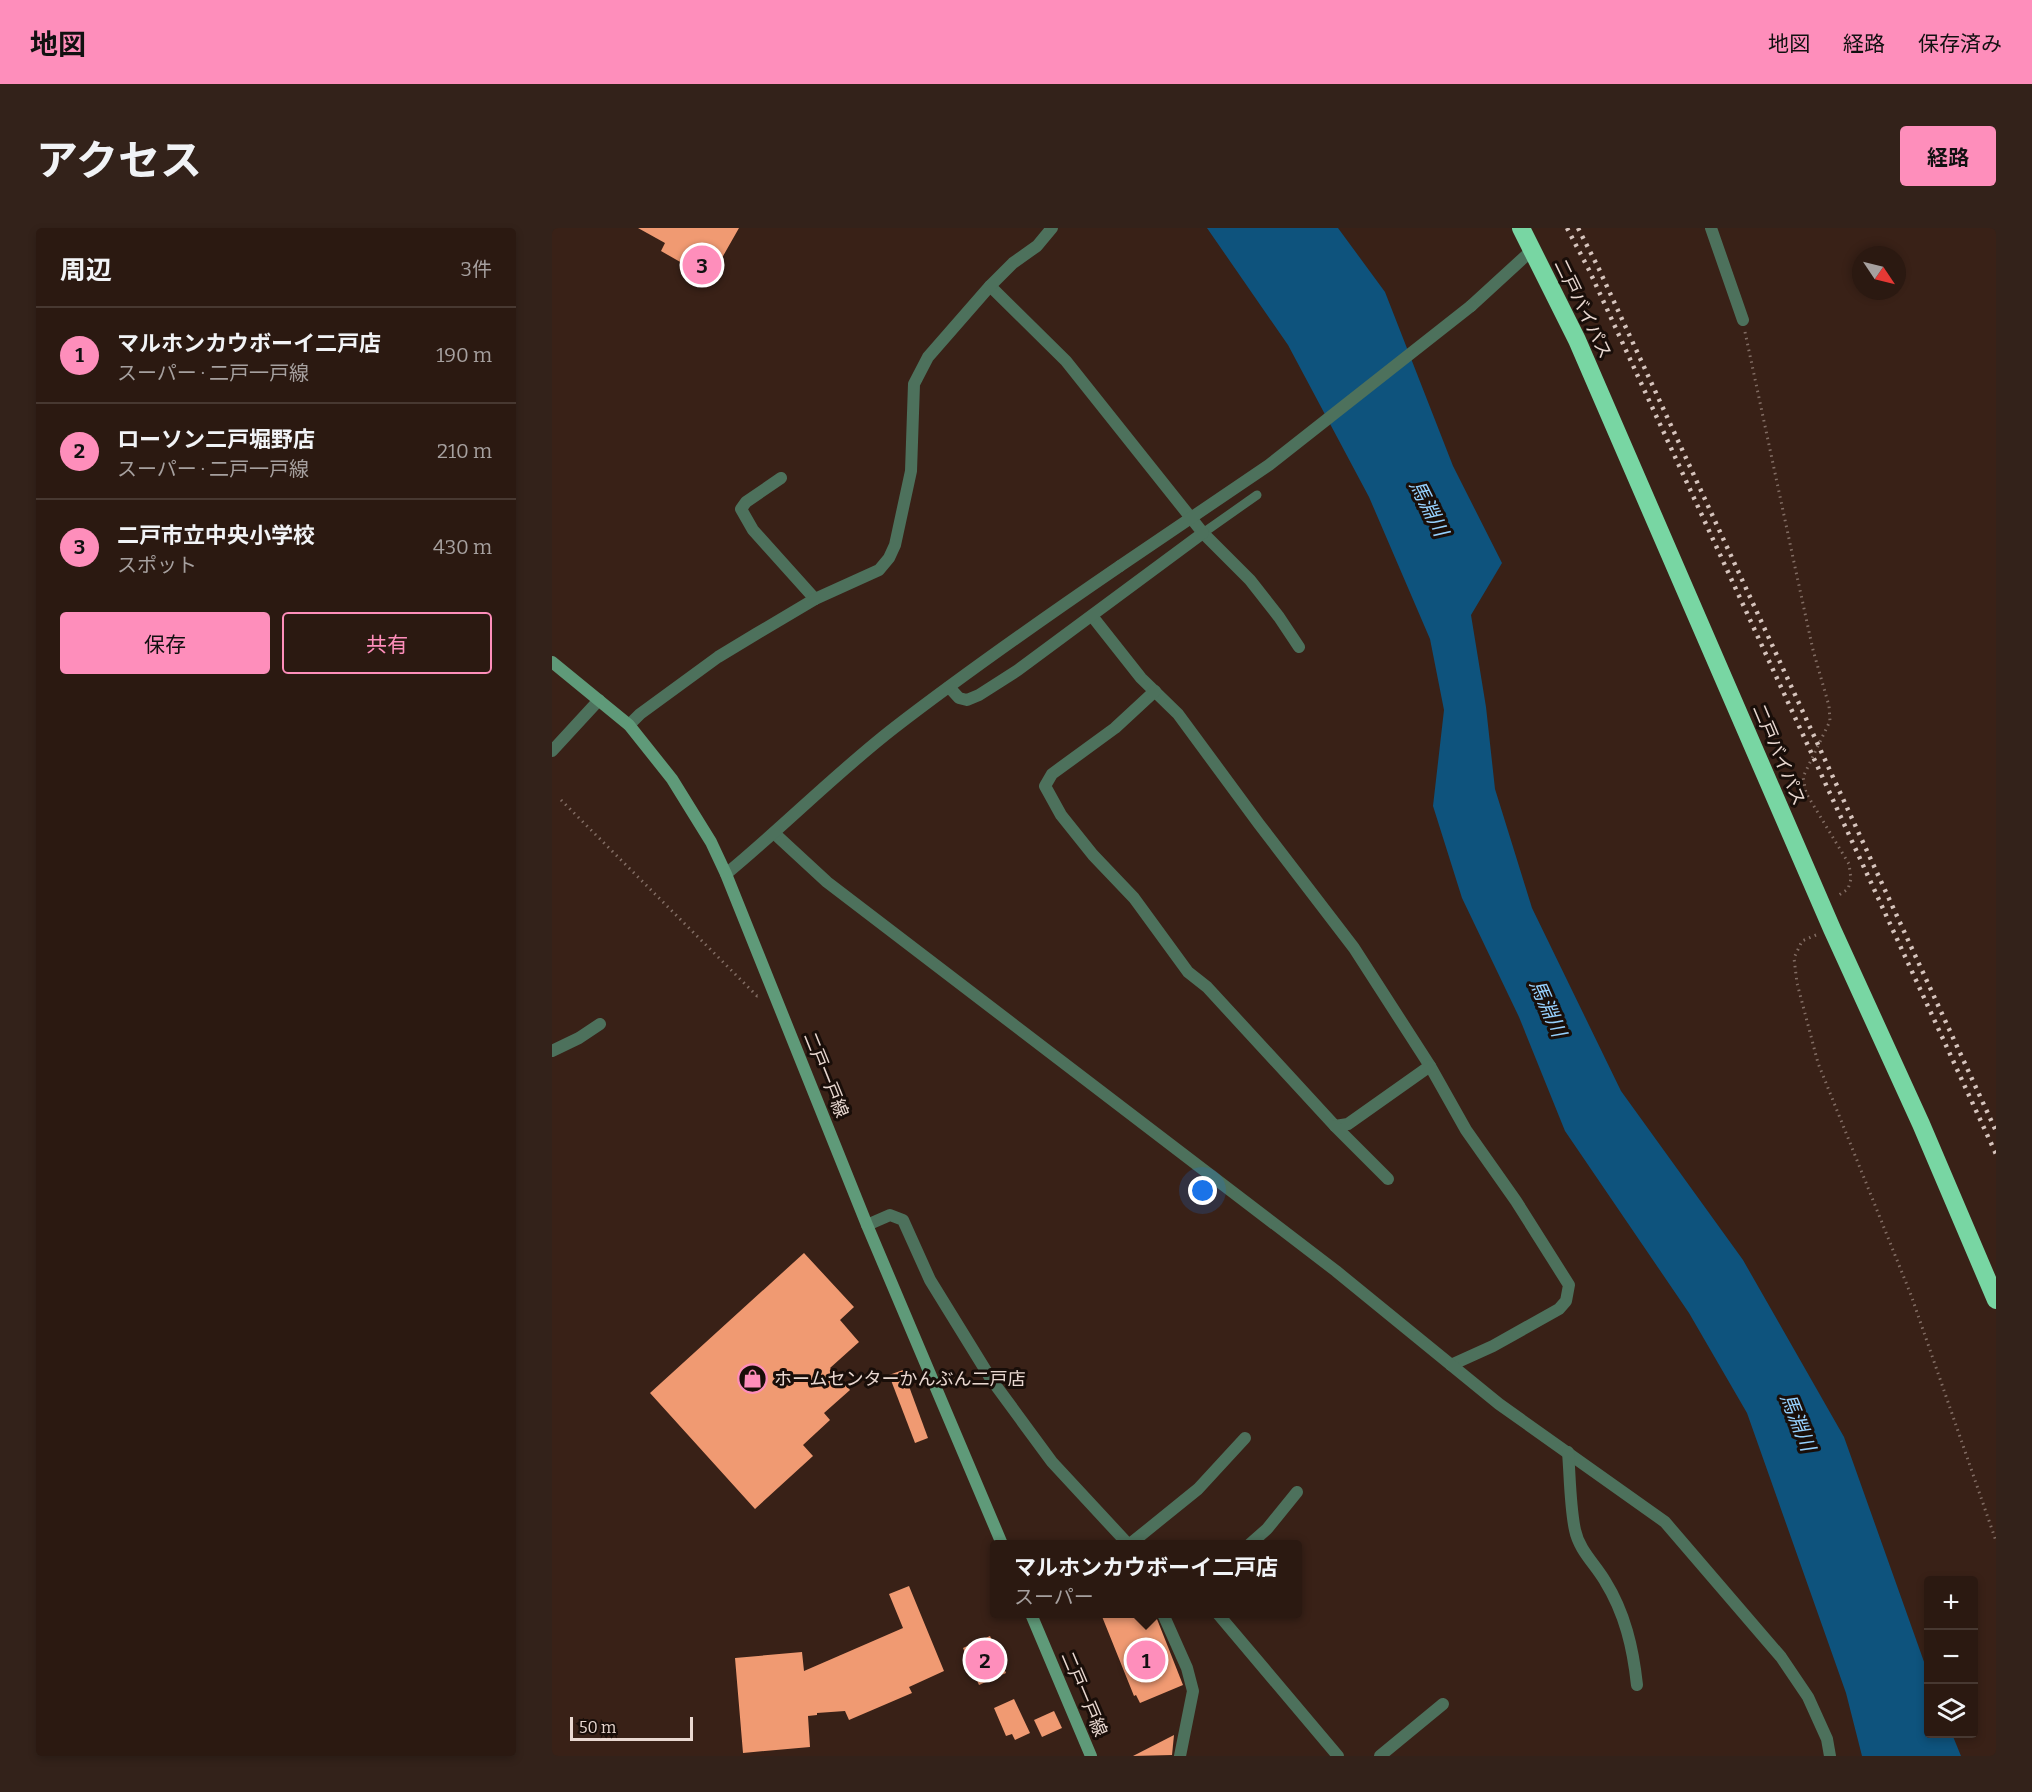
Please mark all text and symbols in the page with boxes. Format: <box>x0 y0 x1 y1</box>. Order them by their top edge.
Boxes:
text: 地図 <box>30 28 86 61</box>
text: 地図 <box>1768 31 1810 57</box>
text: 経路 <box>1843 31 1885 57</box>
text: 保存済み <box>1918 31 2002 57</box>
button: 経路 <box>1900 126 1996 186</box>
text: アクセス <box>36 136 202 186</box>
pin: 3 <box>682 243 722 288</box>
north arrow <box>1852 246 1906 300</box>
text: 周辺 <box>60 255 112 286</box>
street label: 二戸バイパス <box>1550 256 1616 362</box>
text: 3件 <box>461 257 492 281</box>
text: マルホンカウボーイ二戸店 <box>117 330 381 357</box>
text: 1 <box>75 343 84 367</box>
text: 190 m <box>436 343 492 367</box>
text: スーパー · 二戸一戸線 <box>117 361 309 385</box>
text: ローソン二戸堀野店 <box>117 426 315 453</box>
text: 2 <box>74 439 85 463</box>
text: 210 m <box>437 439 492 463</box>
text: スーパー · 二戸一戸線 <box>117 457 309 481</box>
water label: 馬淵川 <box>1405 476 1454 542</box>
text: 二戸市立中央小学校 <box>117 522 315 549</box>
text: 3 <box>74 535 85 559</box>
text: 430 m <box>433 535 492 559</box>
text: スポット <box>117 553 197 577</box>
button: 保存 <box>60 612 270 674</box>
button: 共有 <box>282 612 492 674</box>
street label: 二戸バイパス <box>1748 701 1810 809</box>
water label: 馬淵川 <box>1525 976 1572 1042</box>
street label: 二戸一戸線 <box>799 1029 853 1121</box>
your location <box>1188 1176 1217 1205</box>
shop icon: ホームセンターかんぶん二戸店 <box>737 1363 769 1395</box>
place label: ホームセンターかんぶん二戸店 <box>774 1368 1025 1390</box>
water label: 馬淵川 <box>1776 1390 1821 1456</box>
popup <box>990 1540 1302 1618</box>
text: マルホンカウボーイ二戸店 <box>1014 1554 1278 1581</box>
map controls <box>1924 1576 1978 1738</box>
button: + <box>1924 1576 1978 1630</box>
text: スーパー <box>1014 1585 1094 1609</box>
button: − <box>1924 1630 1978 1684</box>
pin: 2 <box>966 1638 1004 1682</box>
pin: 1 <box>1126 1638 1166 1682</box>
street label: 二戸一戸線 <box>1056 1648 1112 1740</box>
button: layers <box>1924 1684 1978 1738</box>
scale bar <box>570 1714 693 1742</box>
text: 50 m <box>579 1718 616 1737</box>

